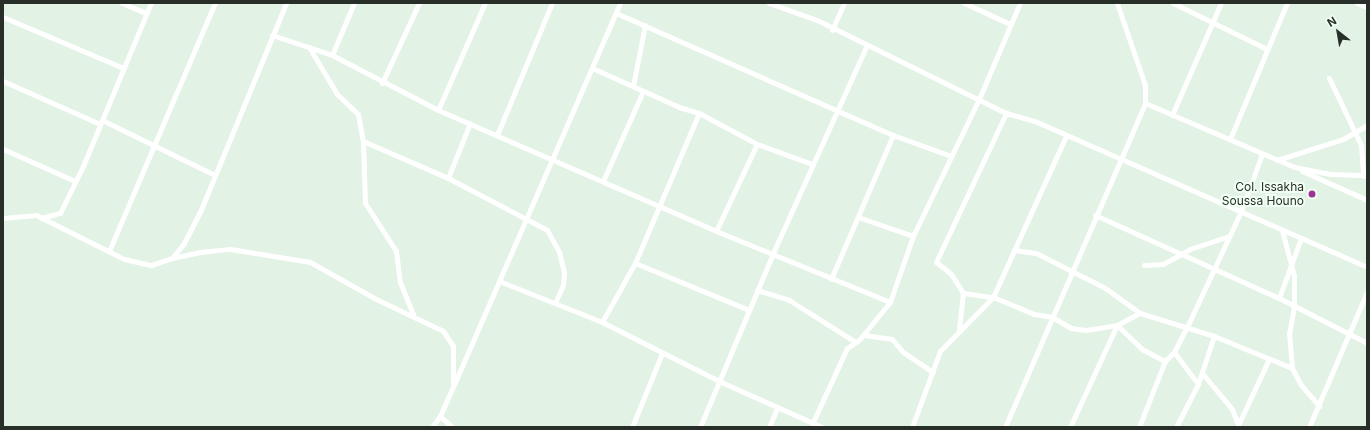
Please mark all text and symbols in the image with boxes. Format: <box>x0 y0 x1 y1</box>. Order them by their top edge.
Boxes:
north arrow <box>1318 12 1358 52</box>
text: N <box>1325 14 1339 30</box>
place label: Col. Issakha Soussa Houno <box>1222 180 1304 208</box>
marker: Col. Issakha Soussa Houno <box>1307 189 1317 199</box>

